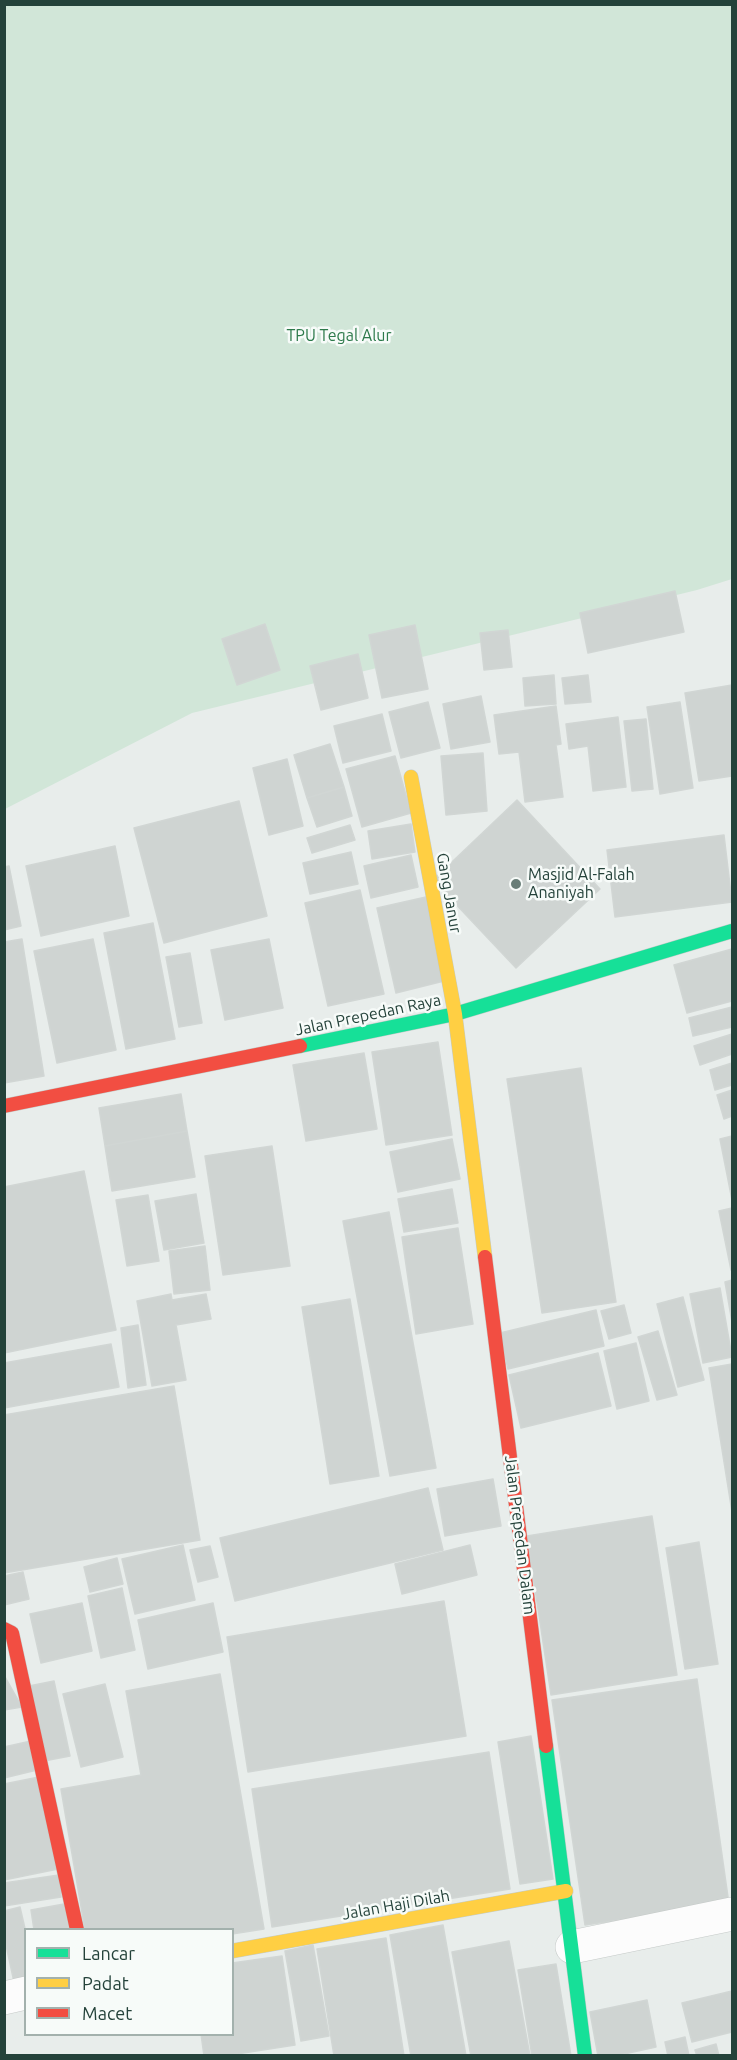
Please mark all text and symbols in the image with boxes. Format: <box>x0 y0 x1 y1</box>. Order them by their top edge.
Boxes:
park label: TPU Tegal Alur <box>286 326 392 346</box>
street label: Gang Janur <box>432 851 466 935</box>
place label: Masjid Al-Falah Ananiyah <box>528 865 635 903</box>
marker: Masjid Al-Falah Ananiyah <box>509 877 523 891</box>
street label: Jalan Prepedan Raya <box>293 990 443 1040</box>
street label: Jalan Prepedan Dalam <box>501 1454 539 1616</box>
street label: Jalan Haji Dilah <box>341 1886 451 1924</box>
legend <box>24 1928 234 2036</box>
text: Lancar <box>82 1943 135 1963</box>
text: Padat <box>82 1973 129 1993</box>
text: Macet <box>82 2003 132 2023</box>

